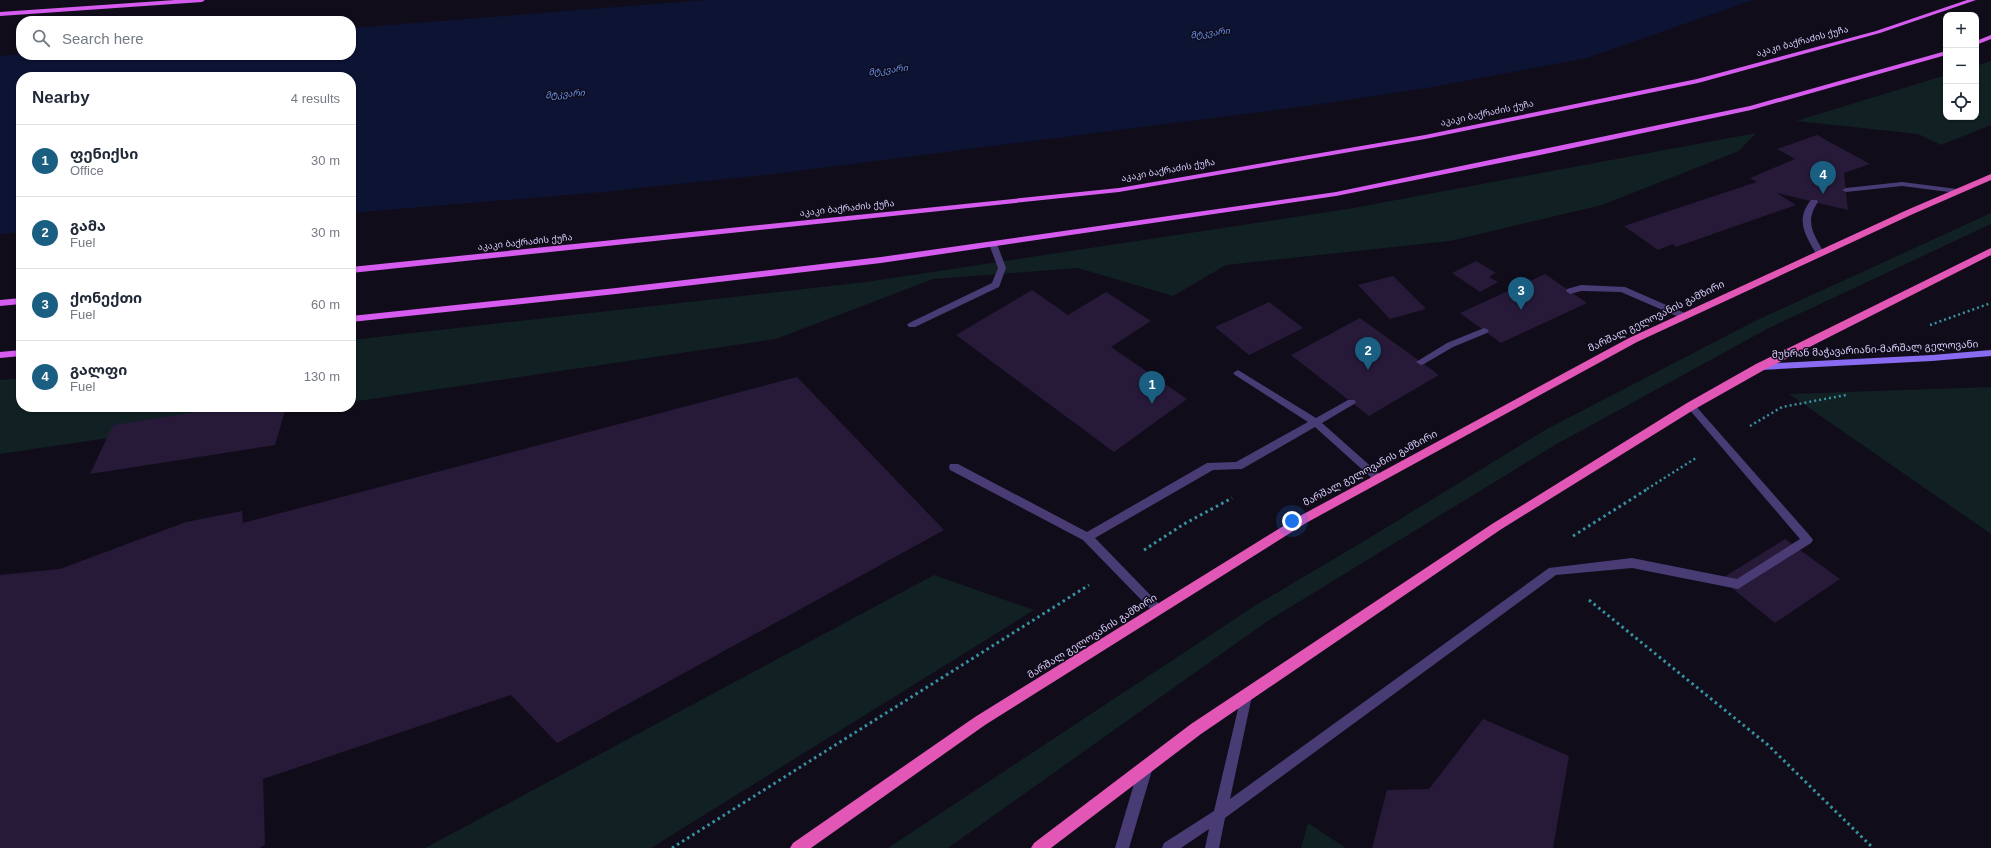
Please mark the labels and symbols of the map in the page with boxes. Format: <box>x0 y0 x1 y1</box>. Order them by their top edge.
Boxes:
street label: აკაკი ბაქრაძის ქუჩა <box>1755 24 1849 58</box>
water label: მტკვარი <box>1190 26 1231 41</box>
water label: მტკვარი <box>868 63 909 78</box>
water label: მტკვარი <box>545 88 586 101</box>
street label: აკაკი ბაქრაძის ქუჩა <box>1440 98 1535 128</box>
street label: აკაკი ბაქრაძის ქუჩა <box>1120 157 1216 183</box>
pin: 4 <box>1810 161 1836 194</box>
street label: აკაკი ბაქრაძის ქუჩა <box>799 198 895 218</box>
street label: აკაკი ბაქრაძის ქუჩა <box>477 232 573 252</box>
pin: 3 <box>1508 277 1534 310</box>
street label: მარშალ გელოვანის გამზირი <box>1586 278 1727 355</box>
pin: 2 <box>1355 337 1381 370</box>
street label: მუხრან მაჭავარიანი-მარშალ გელოვანი <box>1771 338 1979 361</box>
pin: 1 <box>1139 371 1165 404</box>
street label: მარშალ გელოვანის გამზირი <box>1301 428 1440 509</box>
your location <box>1282 511 1302 531</box>
street label: მარშალ გელოვანის გამზირი <box>1025 591 1159 681</box>

